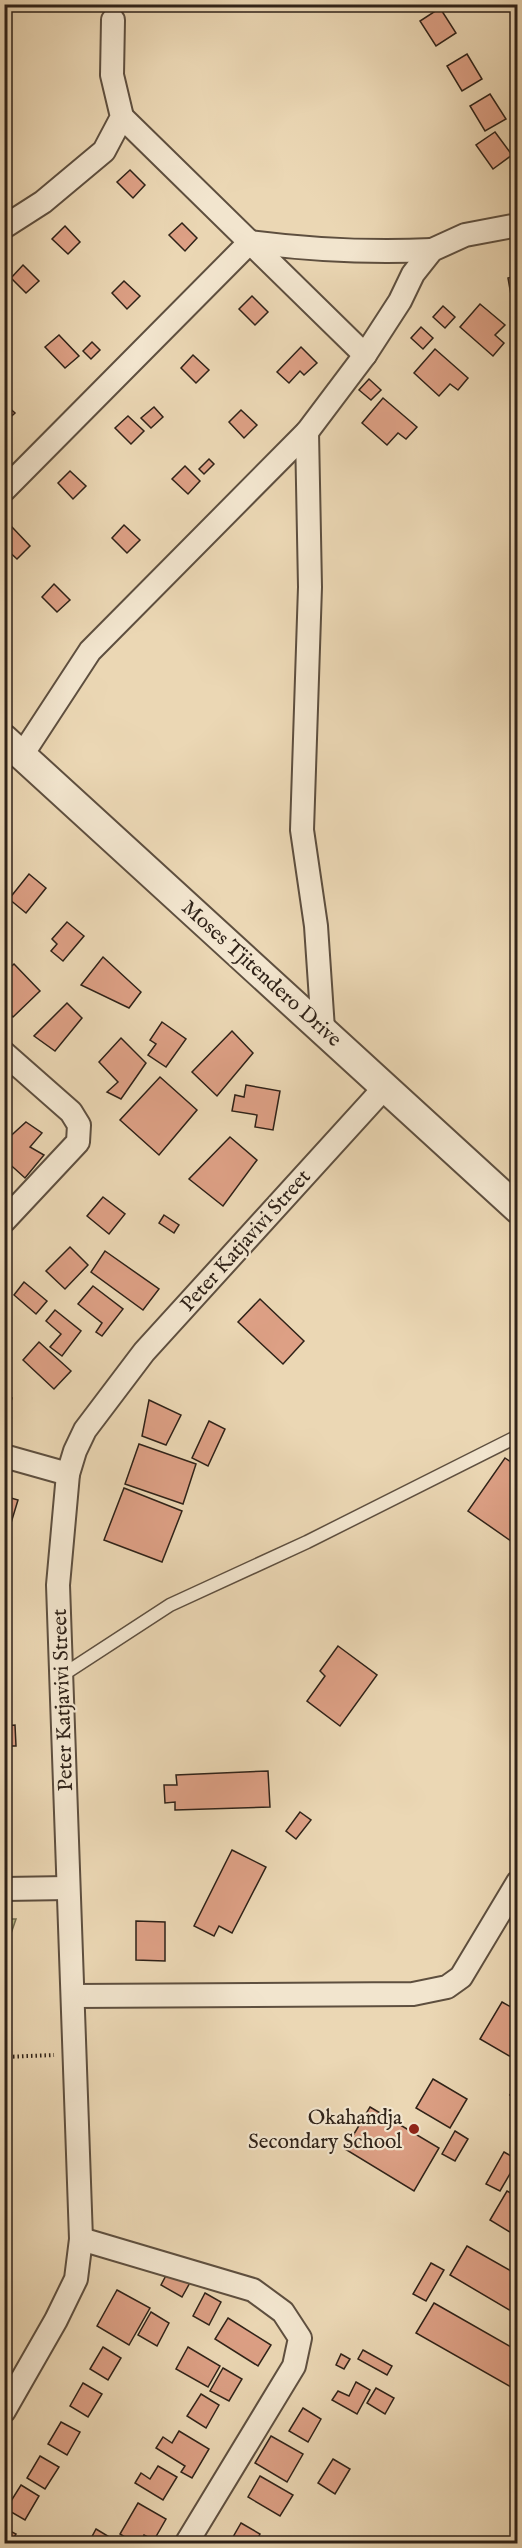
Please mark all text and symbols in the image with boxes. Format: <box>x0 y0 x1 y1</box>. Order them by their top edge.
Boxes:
street label: Moses Tjitendero Drive <box>175 895 347 1054</box>
street label: Peter Katjavivi Street <box>175 1164 317 1318</box>
street label: Peter Katjavivi Street <box>47 1608 80 1792</box>
place label: Okahandja Secondary School <box>248 2105 403 2156</box>
marker: Okahandja Secondary School <box>407 2122 421 2136</box>

